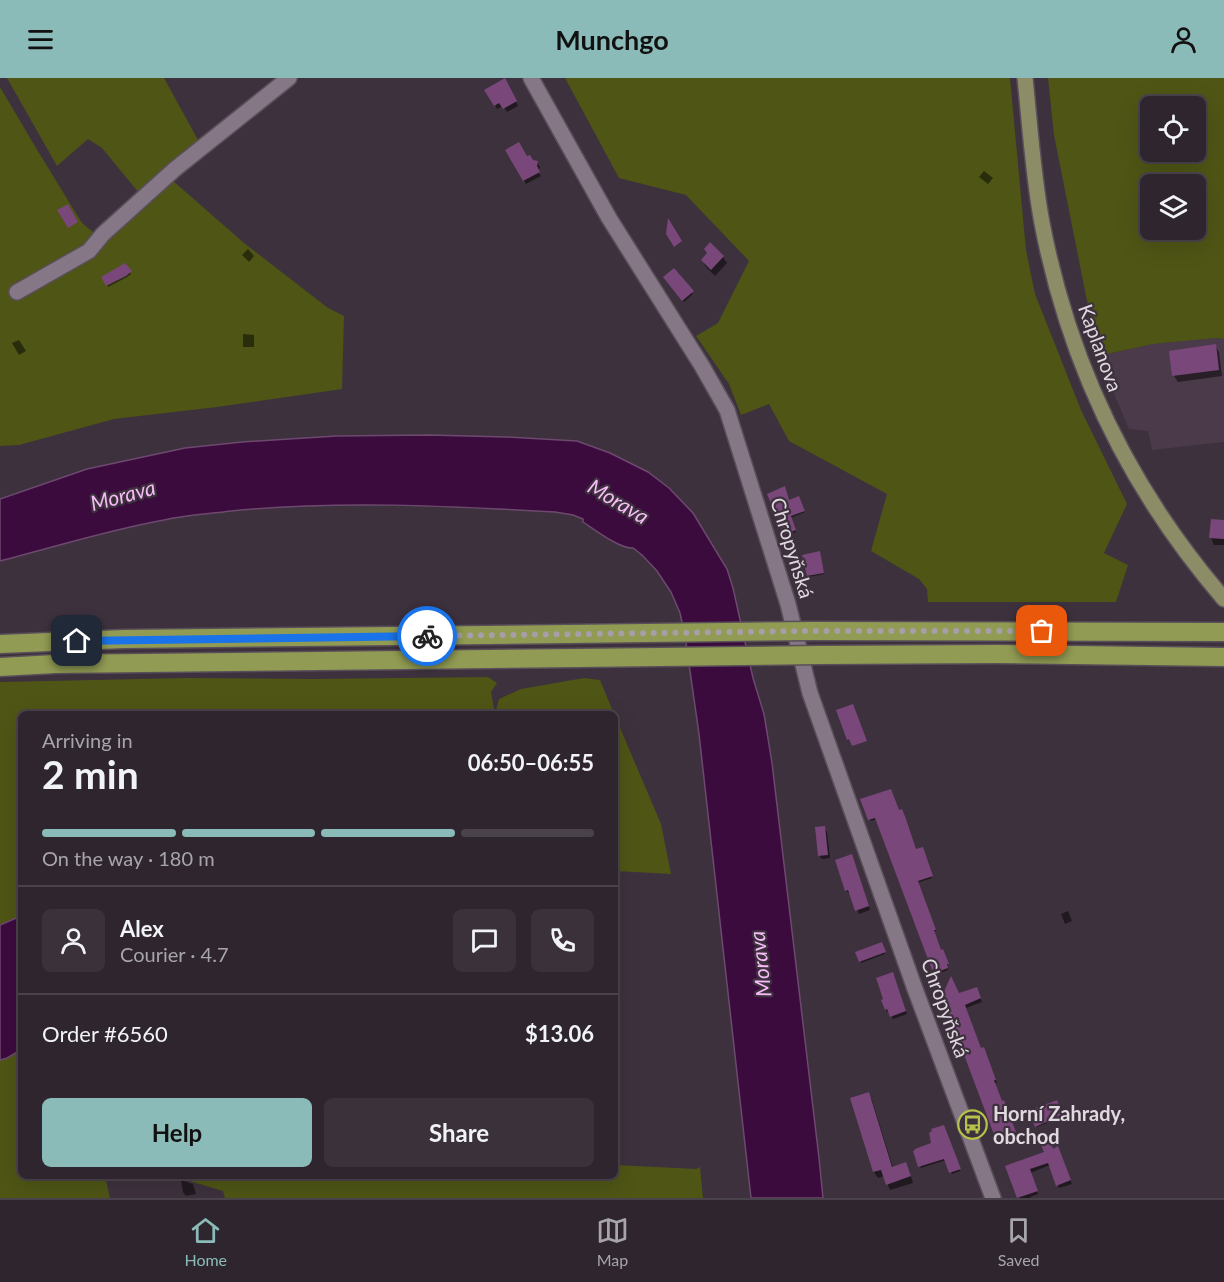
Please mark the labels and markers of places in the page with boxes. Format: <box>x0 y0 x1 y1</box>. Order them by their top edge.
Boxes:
pin <box>1016 605 1067 656</box>
pin <box>51 615 102 666</box>
place label: Horní Zahrady, obchod <box>993 1101 1125 1148</box>
bus stop icon: Horní Zahrady, obchod <box>956 1109 988 1141</box>

